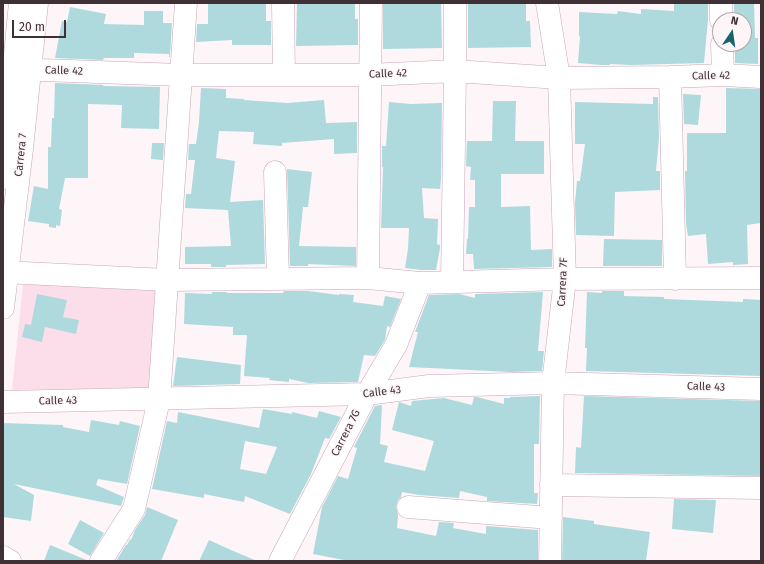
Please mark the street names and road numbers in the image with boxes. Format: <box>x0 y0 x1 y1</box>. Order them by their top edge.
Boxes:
street label: Calle 42 <box>45 64 83 78</box>
street label: Calle 42 <box>369 67 407 81</box>
street label: Calle 42 <box>692 69 730 83</box>
street label: Carrera 7 <box>12 133 30 177</box>
street label: Carrera 7F <box>555 257 571 307</box>
street label: Calle 43 <box>687 380 725 394</box>
street label: Calle 43 <box>362 383 402 401</box>
street label: Calle 43 <box>39 394 77 408</box>
street label: Carrera 7G <box>329 407 363 459</box>

